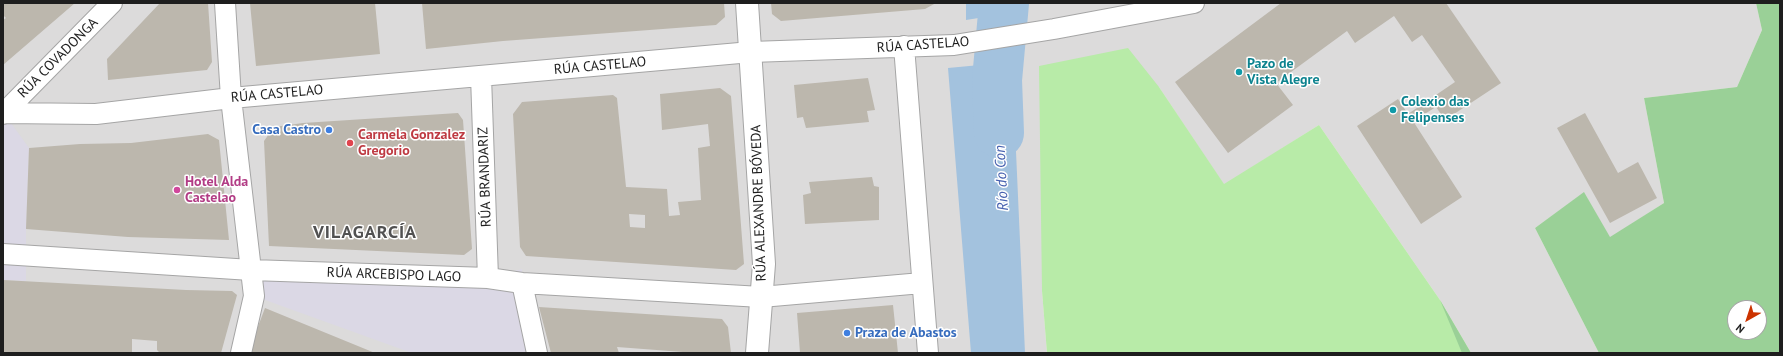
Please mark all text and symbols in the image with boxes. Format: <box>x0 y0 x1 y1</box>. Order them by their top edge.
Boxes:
street label: RÚA COVADONGA <box>14 14 102 102</box>
street label: RÚA CASTELAO <box>876 33 970 57</box>
street label: RÚA CASTELAO <box>553 54 647 78</box>
place label: Pazo de Vista Alegre <box>1247 56 1320 88</box>
marker: Pazo de Vista Alegre <box>1234 67 1244 77</box>
street label: RÚA CASTELAO <box>230 82 324 106</box>
place label: Colexio das Felipenses <box>1401 94 1469 126</box>
marker: Colexio das Felipenses <box>1388 105 1398 115</box>
place label: Casa Castro <box>252 122 321 138</box>
street label: RÚA ALEXANDRE BÓVEDA <box>748 124 770 282</box>
marker: Casa Castro <box>324 125 334 135</box>
place label: Carmela Gonzalez Gregorio <box>358 127 465 160</box>
street label: RÚA BRANDARIZ <box>475 127 495 227</box>
marker: Carmela Gonzalez Gregorio <box>345 138 355 148</box>
water label: Río do Con <box>991 145 1013 211</box>
place label: Hotel Alda Castelao <box>185 174 248 206</box>
marker: Hotel Alda Castelao <box>172 185 182 195</box>
district label: VILAGARCÍA <box>313 222 417 244</box>
street label: RÚA ARCEBISPO LAGO <box>326 264 462 286</box>
north arrow <box>1727 300 1767 340</box>
text: N <box>1733 321 1747 336</box>
place label: Praza de Abastos <box>855 325 957 341</box>
marker: Praza de Abastos <box>842 328 852 338</box>

